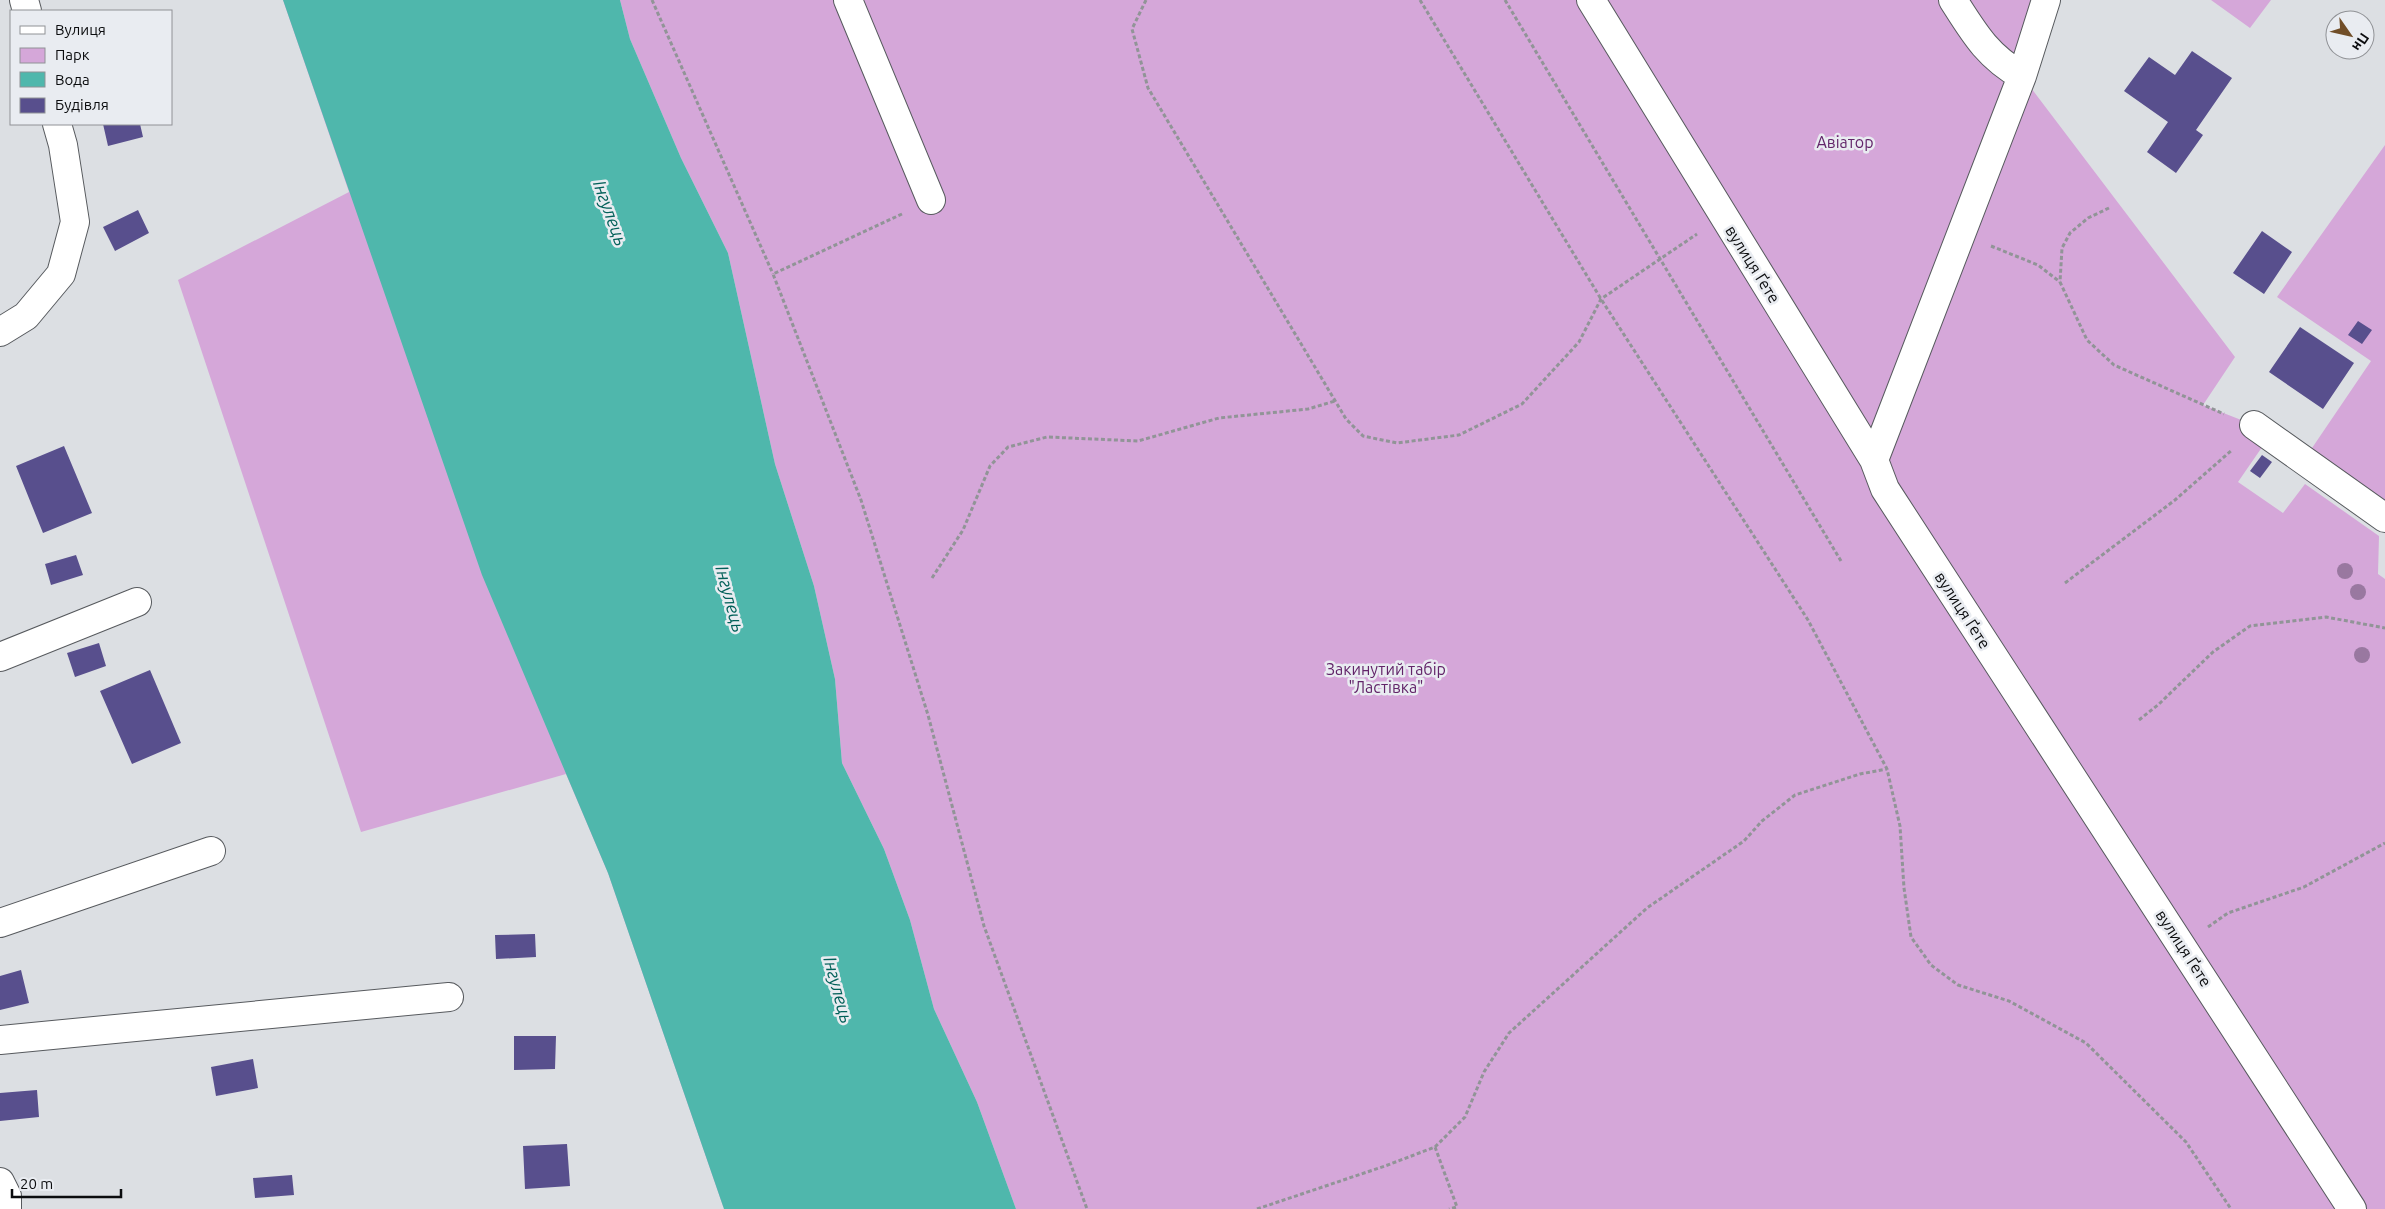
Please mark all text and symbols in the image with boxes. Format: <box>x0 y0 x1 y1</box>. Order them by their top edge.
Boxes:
legend <box>10 10 172 125</box>
north arrow <box>2325 10 2375 60</box>
text: Вулиця <box>55 21 106 38</box>
text: Пн <box>2349 30 2373 54</box>
text: Парк <box>55 46 90 63</box>
text: Вода <box>55 71 90 88</box>
text: Будівля <box>55 96 109 113</box>
park label: Авіатор <box>1816 133 1874 151</box>
water label: Інгулець <box>590 177 632 248</box>
street label: вулиця Ґете <box>1722 222 1784 306</box>
water label: Інгулець <box>712 563 749 634</box>
street label: вулиця Ґете <box>1932 568 1994 652</box>
park label: Закинутий табір "Ластівка" <box>1326 660 1446 696</box>
street label: вулиця Ґете <box>2153 906 2215 990</box>
water label: Інгулець <box>820 954 857 1025</box>
scale bar <box>12 1166 121 1198</box>
text: 20 m <box>20 1175 53 1192</box>

